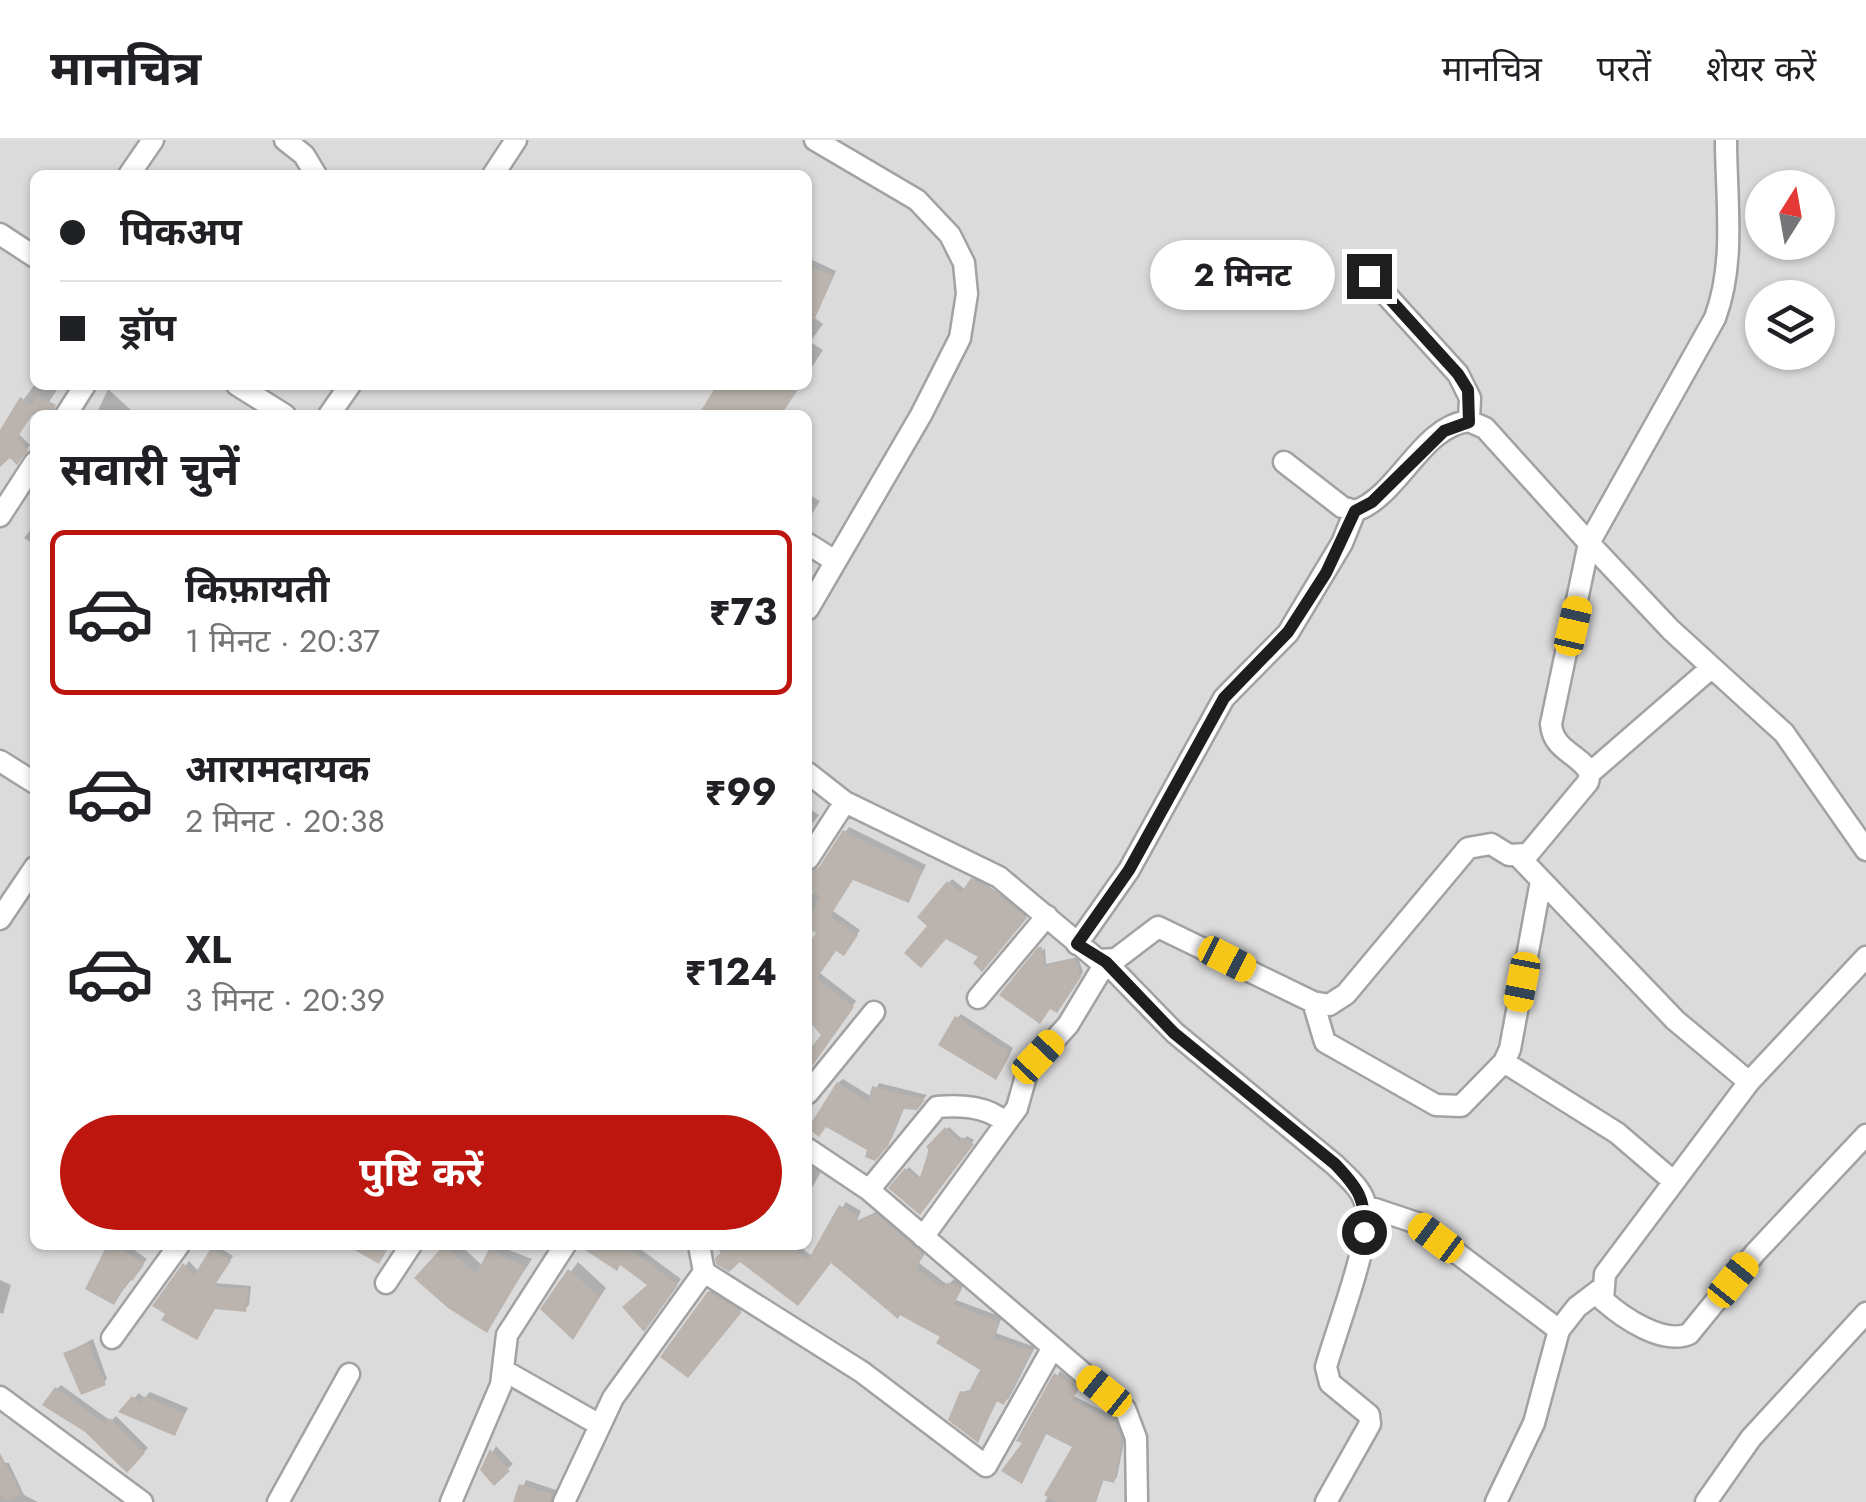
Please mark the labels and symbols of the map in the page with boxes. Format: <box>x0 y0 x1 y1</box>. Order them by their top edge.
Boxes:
north arrow <box>1745 170 1835 260</box>
callout: 2 मिनट <box>1149 241 1334 311</box>
route end <box>1347 254 1392 299</box>
car <box>1552 593 1594 659</box>
car <box>1193 932 1261 986</box>
car <box>1502 950 1542 1014</box>
car <box>1007 1025 1069 1089</box>
car <box>1403 1208 1469 1268</box>
route start <box>1342 1210 1387 1255</box>
car <box>1702 1247 1764 1313</box>
car <box>1071 1360 1137 1422</box>

